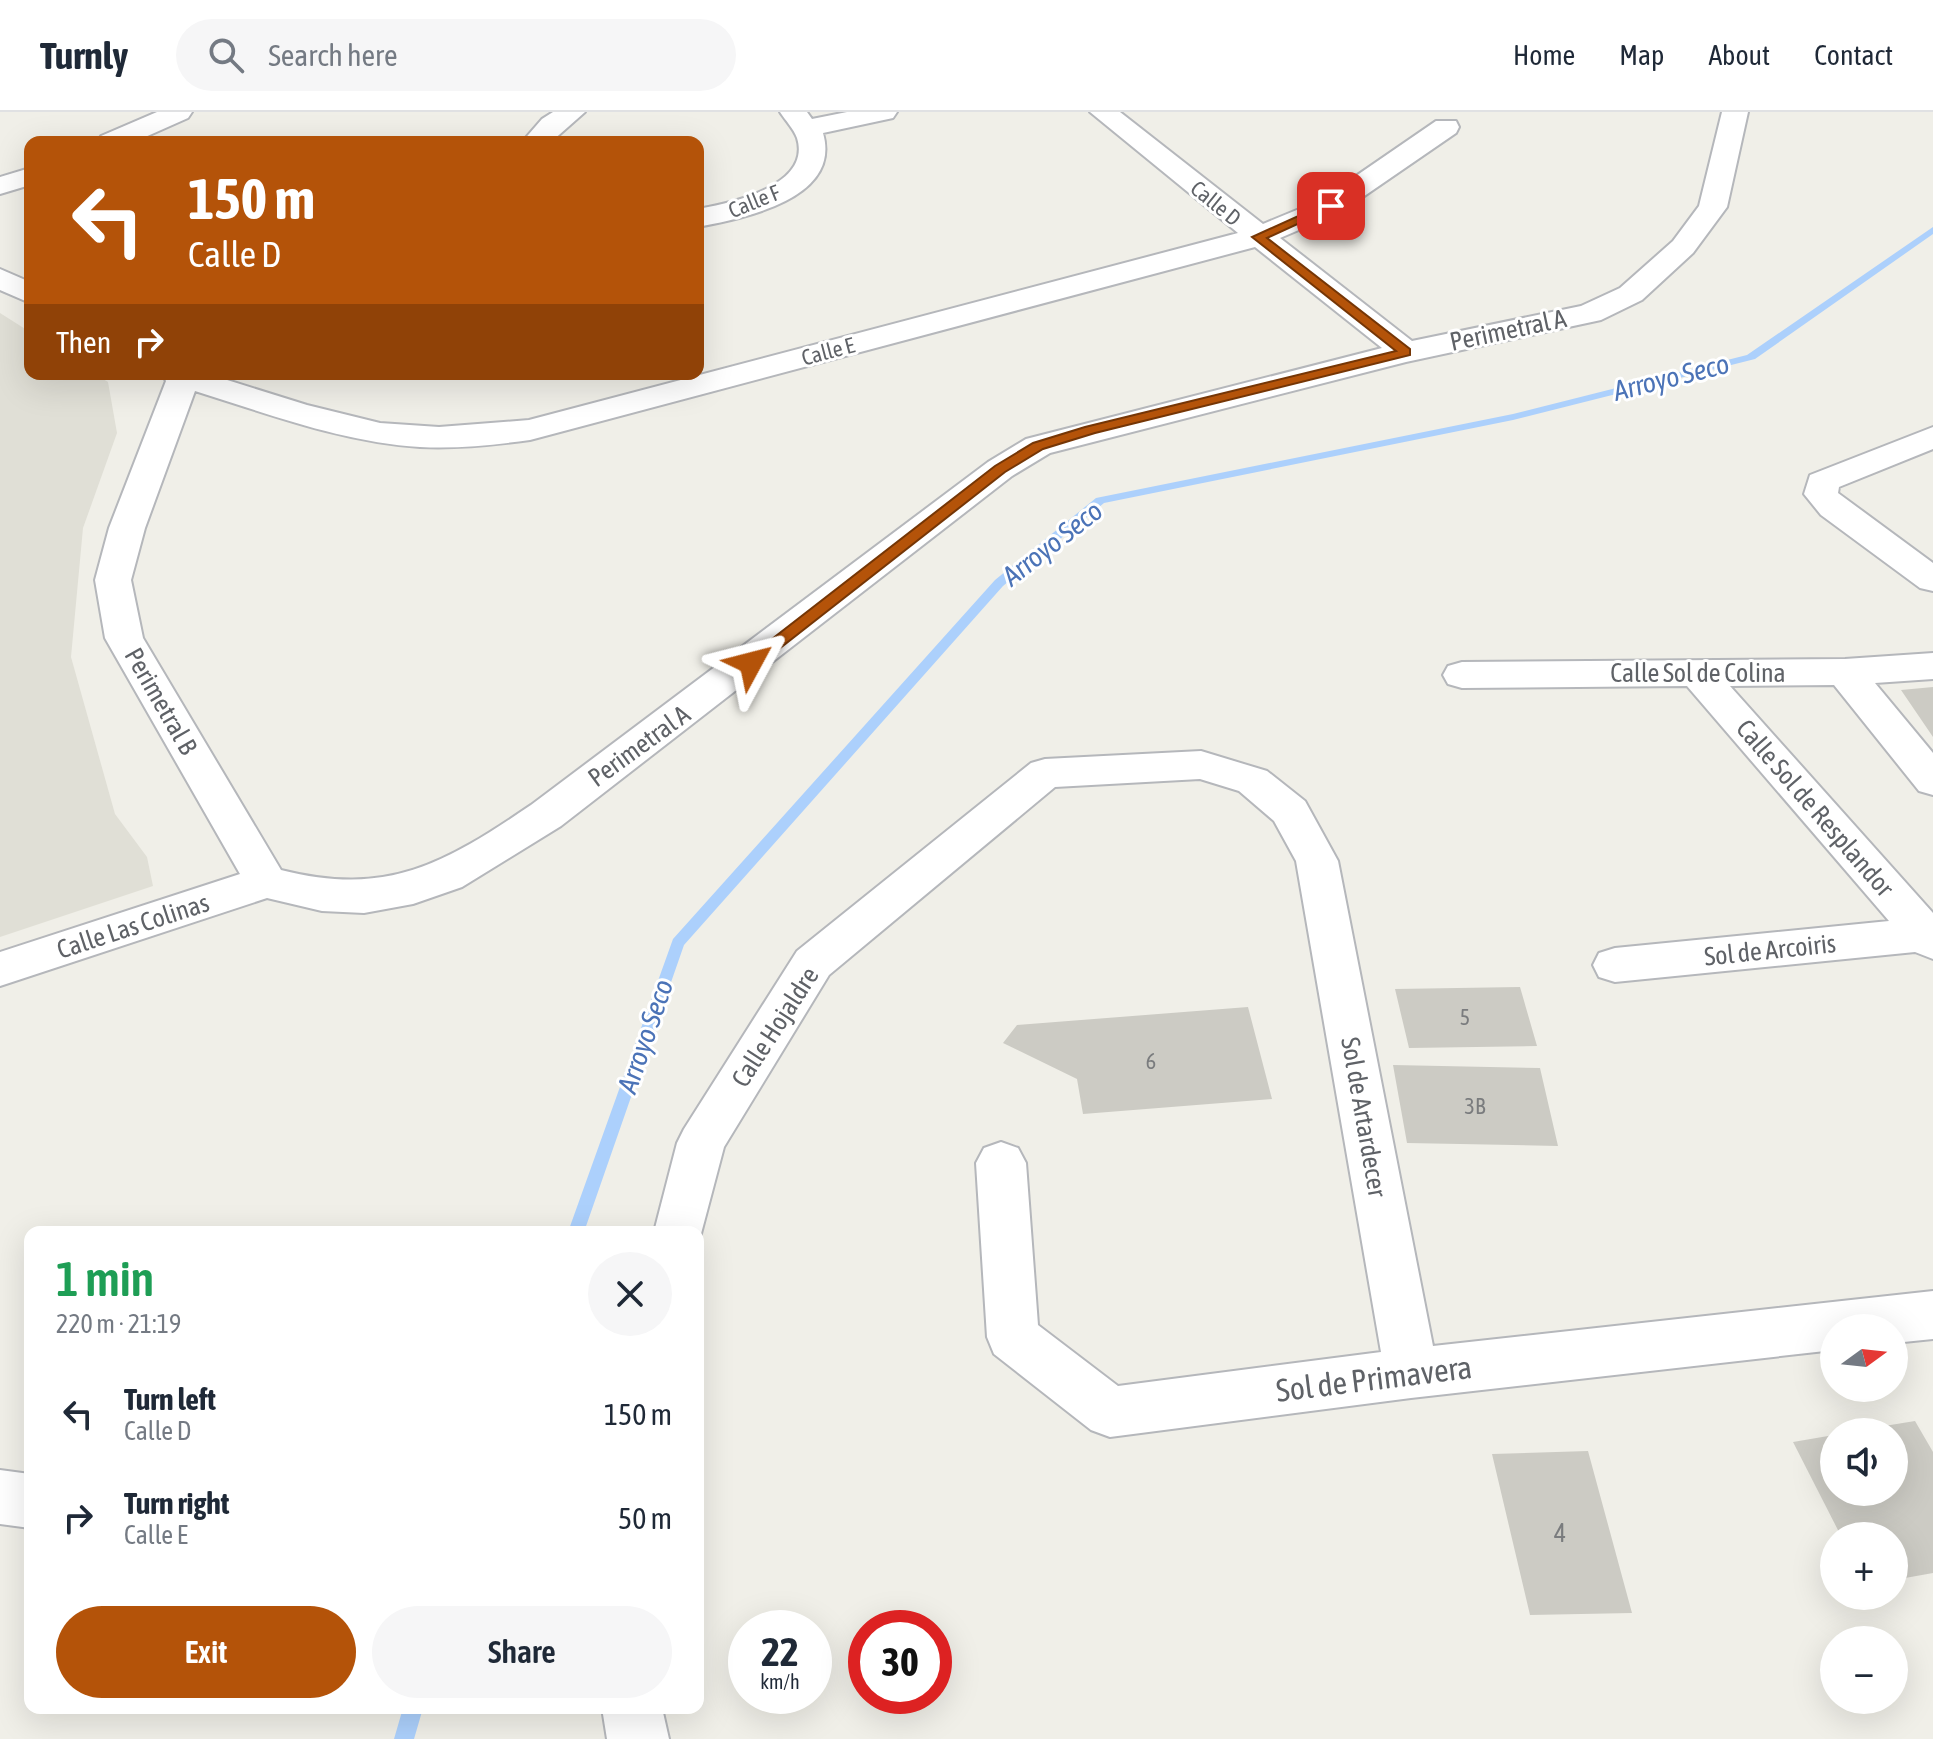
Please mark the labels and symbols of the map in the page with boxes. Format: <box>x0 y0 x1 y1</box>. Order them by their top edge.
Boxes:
pin <box>1297 172 1365 240</box>
street label: Calle D <box>1186 175 1246 231</box>
street label: Calle F <box>724 179 784 223</box>
street label: Perimetral A <box>1447 303 1569 357</box>
street label: Calle E <box>799 331 858 371</box>
water label: Arroyo Seco <box>1609 347 1732 407</box>
water label: Arroyo Seco <box>995 494 1108 593</box>
position arrow <box>709 621 793 705</box>
street label: Perimetral B <box>119 642 204 760</box>
street label: Calle Sol de Colina <box>1610 658 1786 688</box>
street label: Perimetral A <box>582 699 696 793</box>
street label: Calle Sol de Resplandor <box>1730 714 1900 903</box>
street label: Calle Las Colinas <box>53 887 213 965</box>
street label: Sol de Arcoiris <box>1703 928 1837 972</box>
street label: Calle Hojaldre <box>725 962 825 1092</box>
water label: Arroyo Seco <box>610 975 679 1098</box>
house number: 5 <box>1460 1004 1470 1030</box>
street label: Sol de Artardecer <box>1335 1035 1393 1200</box>
house number: 6 <box>1146 1048 1156 1074</box>
house number: 3B <box>1465 1093 1486 1119</box>
north arrow <box>1820 1314 1908 1402</box>
street label: Sol de Primavera <box>1274 1348 1474 1409</box>
house number: 4 <box>1554 1518 1566 1548</box>
speed limit sign: 30 <box>848 1610 952 1714</box>

